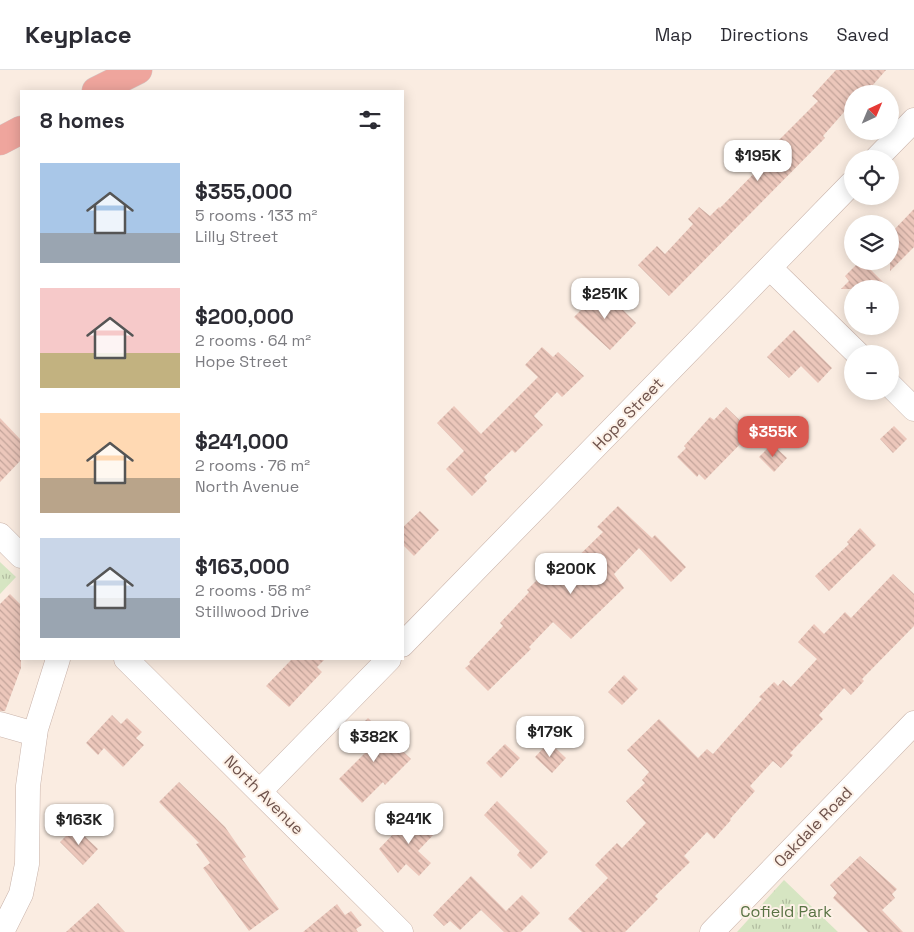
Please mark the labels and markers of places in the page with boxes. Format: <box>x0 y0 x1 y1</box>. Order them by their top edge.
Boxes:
pin: $195K <box>723 140 793 182</box>
pin: $251K <box>570 278 640 320</box>
pin: $355K <box>738 416 808 458</box>
pin: $200K <box>536 552 606 595</box>
pin: $179K <box>515 716 585 758</box>
pin: $382K <box>339 720 409 763</box>
pin: $241K <box>374 802 444 845</box>
pin: $163K <box>44 804 114 846</box>

